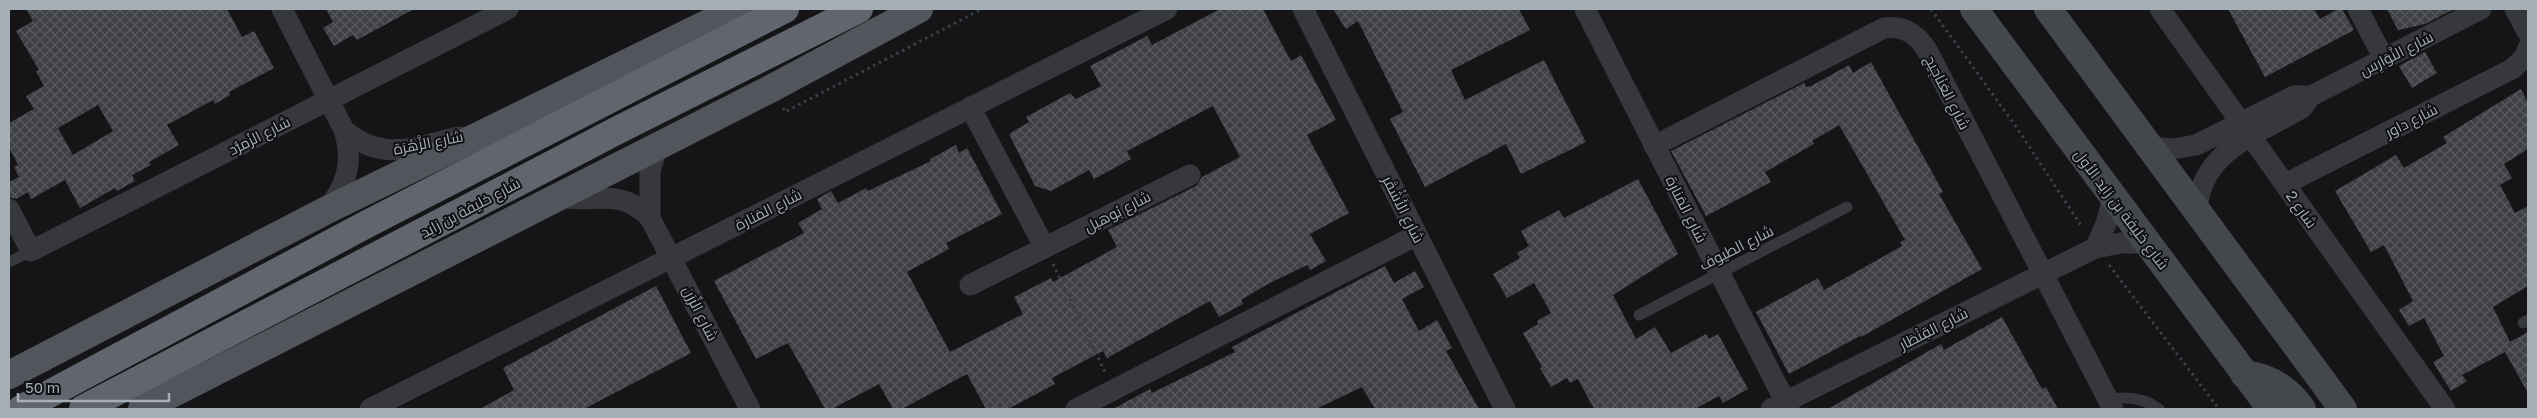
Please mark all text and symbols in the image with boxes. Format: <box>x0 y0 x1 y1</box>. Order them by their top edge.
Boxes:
street label: شارع النَّوَارِس <box>2356 27 2437 82</box>
street label: شارع العَنَاجِيج <box>1919 52 1975 134</box>
street label: شارع داور <box>2381 99 2441 144</box>
street label: شارع الزُمرُّد <box>225 112 294 161</box>
street label: شارع الزَّهْرَة <box>392 126 465 161</box>
street label: شارع خليفة بن زايد الأول <box>2068 145 2173 275</box>
street label: شارع الأَشْقَر <box>1376 171 1429 247</box>
street label: شارع خليفة بن زايد <box>417 173 524 244</box>
street label: شارع المَنارة <box>1660 173 1712 247</box>
street label: شارع المَنارة <box>732 184 806 236</box>
street label: شارع بُوهيل <box>1081 187 1155 238</box>
street label: شارع 2 <box>2280 187 2321 233</box>
street label: شارع الطيوف <box>1696 221 1777 276</box>
street label: شارع الزِّرَن <box>677 282 723 345</box>
street label: شارع القِنْطَار <box>1895 303 1972 356</box>
scale bar <box>18 370 169 402</box>
text: 50 m <box>25 378 60 396</box>

